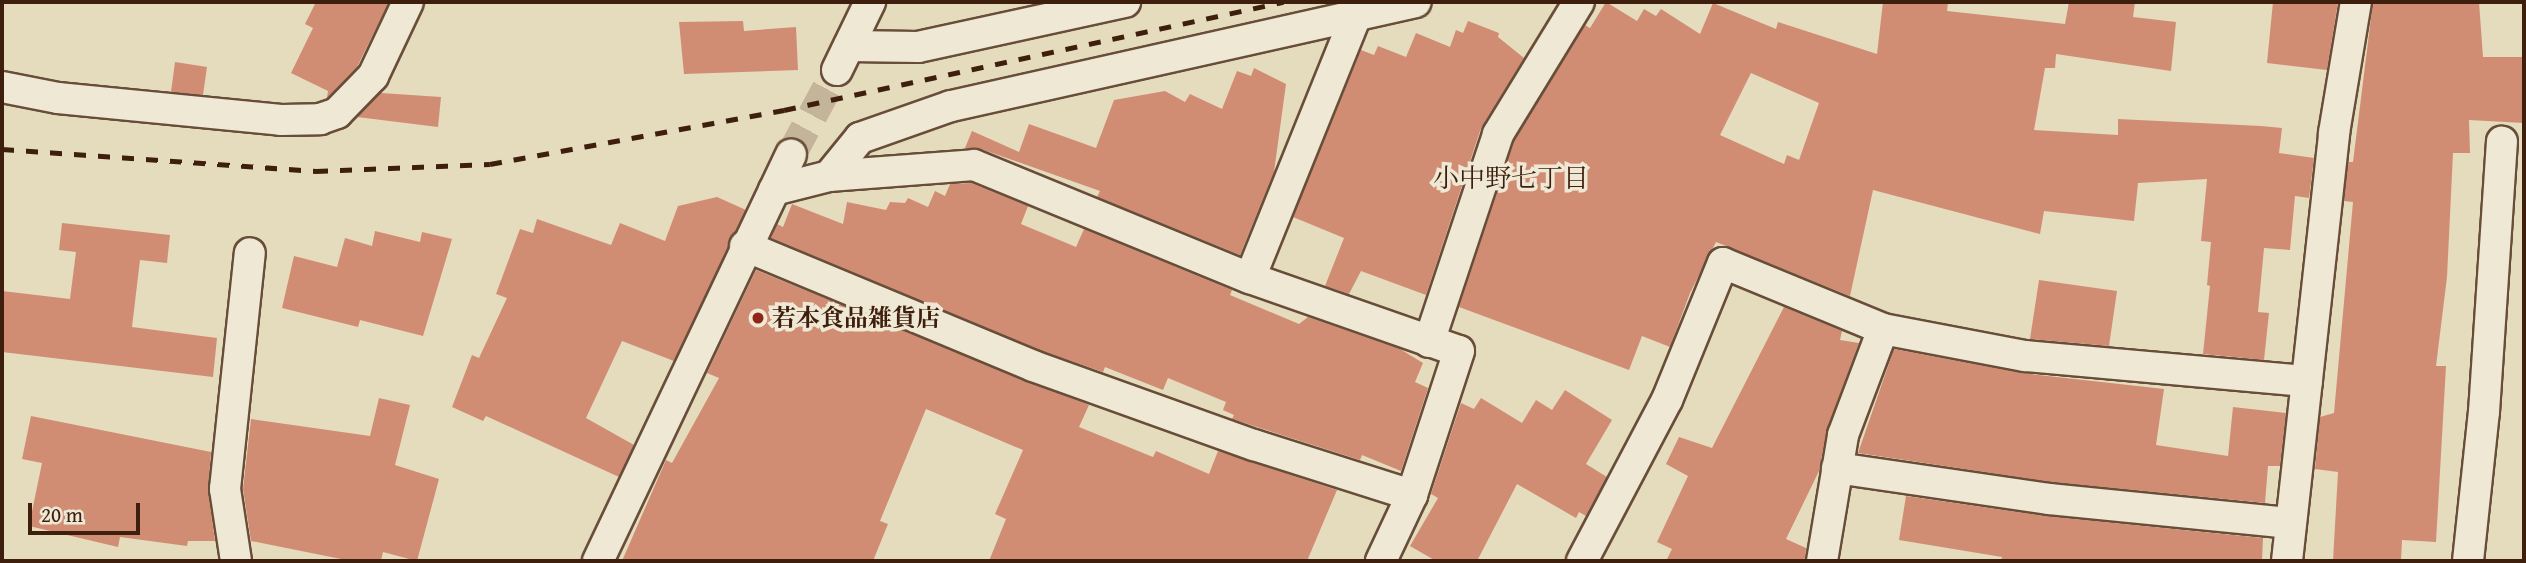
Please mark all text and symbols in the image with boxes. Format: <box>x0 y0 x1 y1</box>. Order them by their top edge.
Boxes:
district label: 小中野七丁目 <box>1433 162 1589 194</box>
place label: 若本食品雑貨店 <box>772 304 940 332</box>
marker: 若本食品雑貨店 <box>750 310 766 326</box>
scale bar <box>32 490 144 534</box>
text: 20 m <box>41 499 83 530</box>

